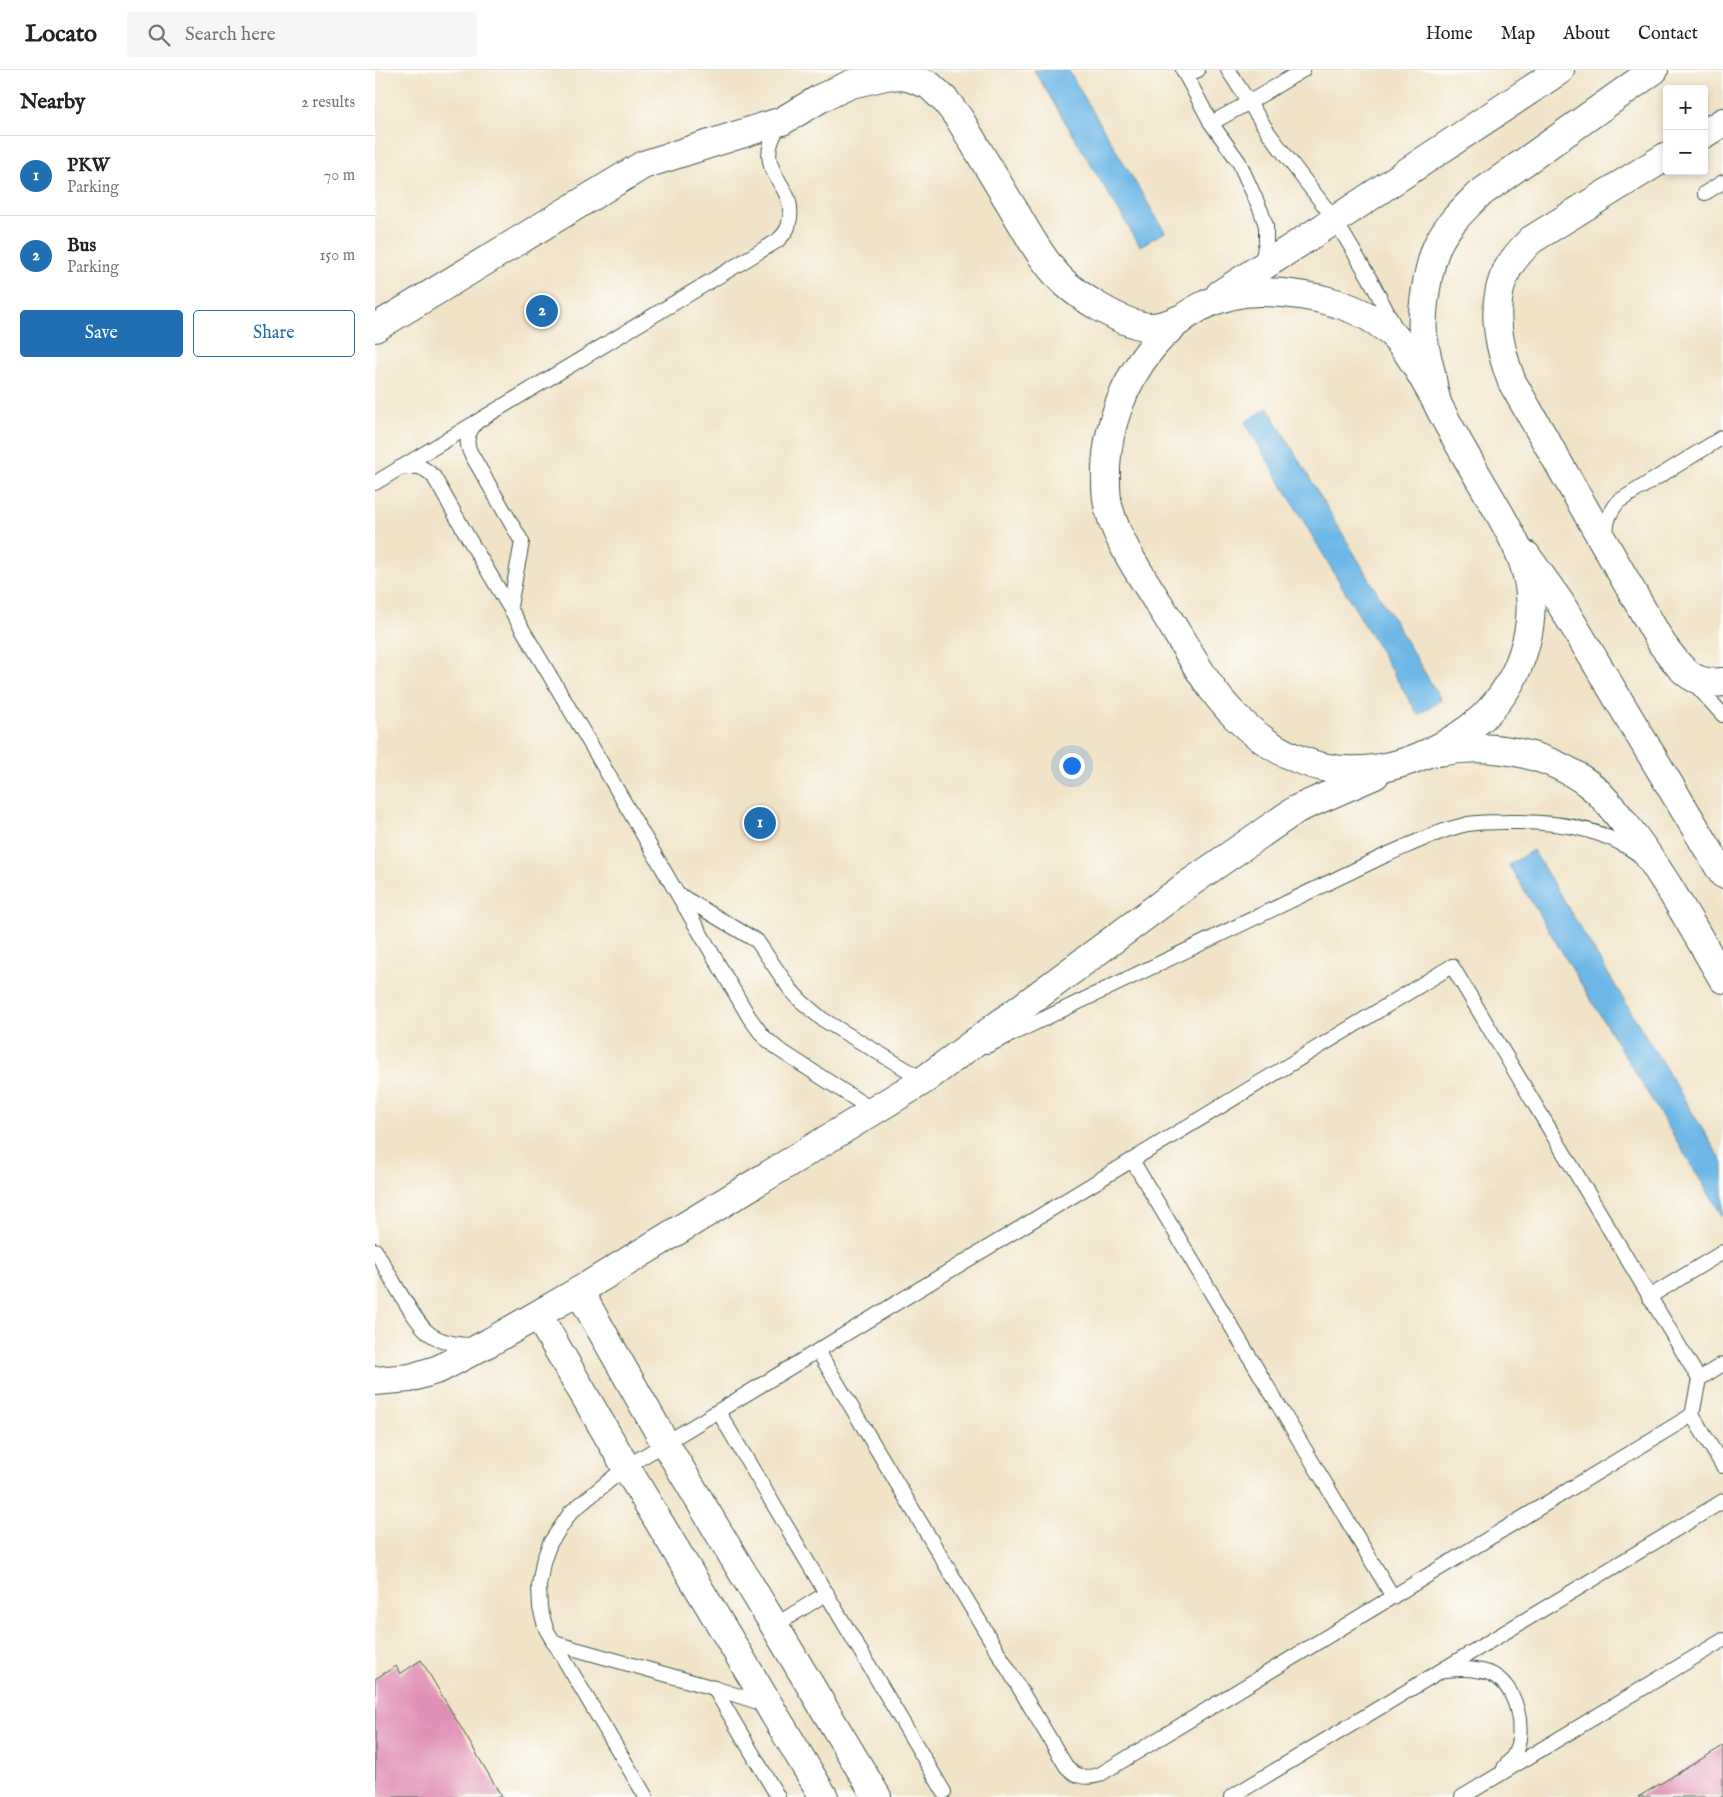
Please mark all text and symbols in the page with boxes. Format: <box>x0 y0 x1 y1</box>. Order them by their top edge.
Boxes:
search box <box>127 12 477 57</box>
text: Locato <box>25 19 97 50</box>
icon: search <box>145 21 173 49</box>
text: Search here <box>185 23 276 47</box>
text: Home <box>1426 23 1473 46</box>
text: Map <box>1501 23 1535 46</box>
text: About <box>1563 23 1610 46</box>
text: Contact <box>1638 23 1698 46</box>
map controls <box>1663 85 1708 175</box>
button: + <box>1663 85 1708 130</box>
text: Nearby <box>20 89 85 116</box>
text: 2 results <box>301 93 355 113</box>
button: − <box>1663 130 1708 175</box>
text: PKW <box>67 154 110 178</box>
text: 1 <box>33 166 39 186</box>
text: 70 m <box>324 166 355 186</box>
text: Parking <box>67 178 119 198</box>
text: Bus <box>67 234 96 258</box>
text: 2 <box>32 246 40 266</box>
text: 150 m <box>320 246 355 266</box>
text: Parking <box>67 258 119 278</box>
pin: 2 <box>526 292 558 330</box>
button: Save <box>20 310 183 357</box>
button: Share <box>193 310 355 357</box>
your location <box>1059 753 1085 779</box>
pin: 1 <box>744 804 776 842</box>

